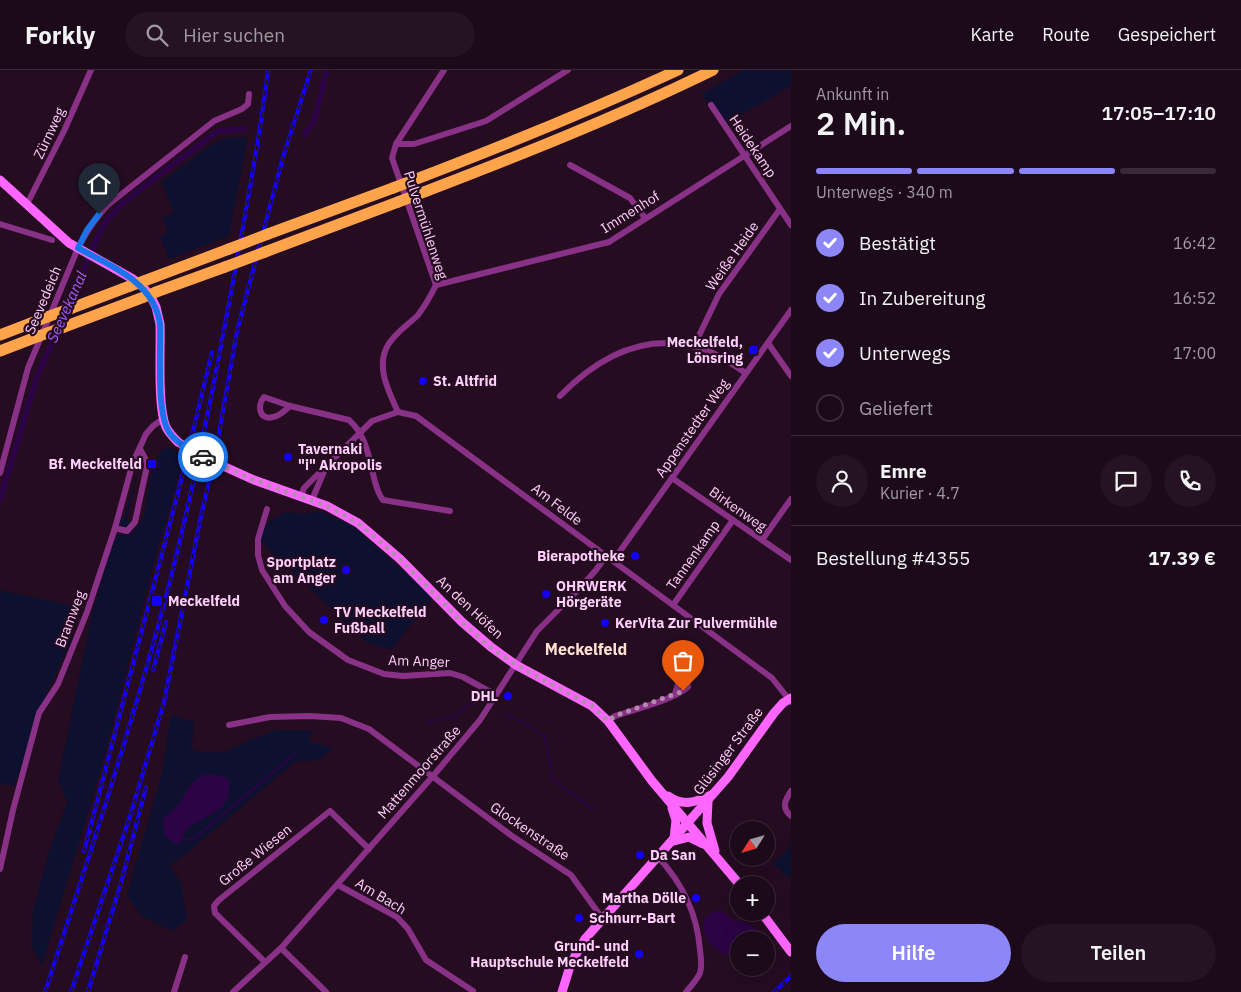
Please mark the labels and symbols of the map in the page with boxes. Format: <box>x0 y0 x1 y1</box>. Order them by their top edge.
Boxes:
street label: Zürnweg <box>29 104 69 162</box>
street label: Heidekamp <box>725 111 781 181</box>
pin <box>78 163 120 214</box>
street label: Pulvermühlenweg <box>400 168 452 282</box>
street label: Immenhof <box>597 187 663 237</box>
street label: Weiße Heide <box>702 218 763 294</box>
street label: Seevedeich <box>21 263 65 337</box>
water label: Seevekanal <box>42 268 91 345</box>
place label: Meckelfeld, Lönsring <box>667 333 743 367</box>
marker: Meckelfeld, Lönsring <box>747 344 759 356</box>
place label: St. Altfrid <box>433 372 497 390</box>
marker: St. Altfrid <box>417 375 429 387</box>
street label: Appenstedter Weg <box>651 375 733 481</box>
courier <box>178 432 228 482</box>
place label: Tavernaki "i" Akropolis <box>298 440 382 474</box>
marker: Tavernaki "i" Akropolis <box>282 451 294 463</box>
place label: Bf. Meckelfeld <box>48 455 142 473</box>
marker: Bf. Meckelfeld <box>146 458 158 470</box>
street label: Am Felde <box>528 479 586 529</box>
street label: Birkenweg <box>706 483 771 536</box>
street label: Tannenkamp <box>662 517 724 593</box>
place label: Bierapotheke <box>537 547 625 565</box>
marker: Bierapotheke <box>629 550 641 562</box>
place label: Sportplatz am Anger <box>267 553 336 587</box>
marker: Sportplatz am Anger <box>340 564 352 576</box>
street label: An den Höfen <box>433 571 507 643</box>
place label: OHRWERK Hörgeräte <box>556 577 627 611</box>
street label: Bramweg <box>51 587 89 650</box>
marker: OHRWERK Hörgeräte <box>540 588 552 600</box>
place label: Meckelfeld <box>168 592 240 610</box>
marker: Meckelfeld <box>150 594 164 608</box>
place label: TV Meckelfeld Fußball <box>334 603 427 637</box>
marker: TV Meckelfeld Fußball <box>318 614 330 626</box>
place label: KerVita Zur Pulvermühle <box>615 614 777 632</box>
marker: KerVita Zur Pulvermühle <box>599 617 611 629</box>
district label: Meckelfeld <box>545 639 627 659</box>
pin <box>662 640 704 691</box>
street label: Am Anger <box>388 651 450 671</box>
place label: DHL <box>471 687 498 705</box>
marker: DHL <box>502 690 514 702</box>
street label: Glüsinger Straße <box>689 703 767 799</box>
street label: Mattenmoorstraße <box>373 721 465 822</box>
street label: Glockenstraße <box>487 798 573 864</box>
street label: Große Wiesen <box>215 820 295 890</box>
north arrow <box>730 821 775 866</box>
place label: Da San <box>650 846 696 864</box>
marker: Da San <box>634 849 646 861</box>
street label: Am Bach <box>352 874 410 918</box>
place label: Martha Dölle <box>602 889 686 907</box>
marker: Martha Dölle <box>690 892 702 904</box>
place label: Schnurr-Bart <box>589 909 675 927</box>
marker: Schnurr-Bart <box>573 912 585 924</box>
place label: Grund- und Hauptschule Meckelfeld <box>470 937 629 971</box>
marker: Grund- und Hauptschule Meckelfeld <box>633 948 645 960</box>

